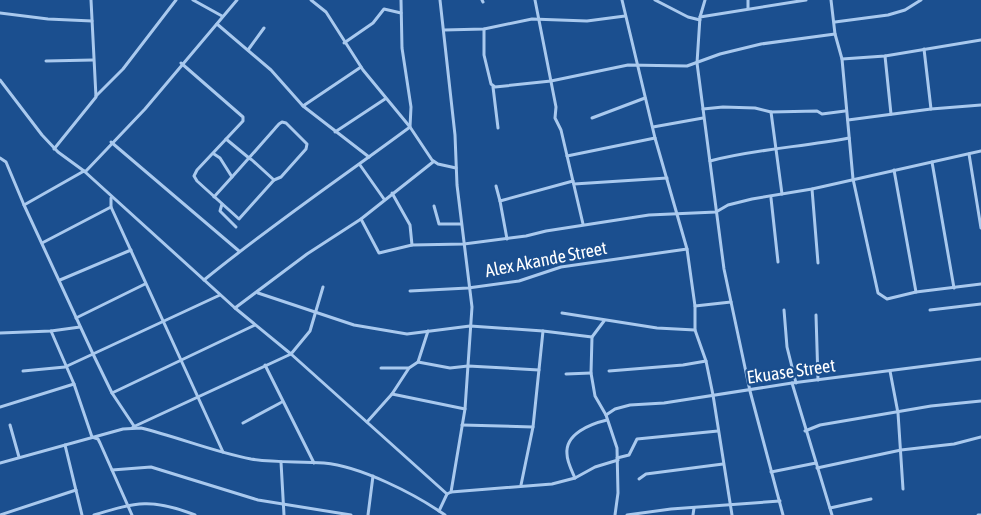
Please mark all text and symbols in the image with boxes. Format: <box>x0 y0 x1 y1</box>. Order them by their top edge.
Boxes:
street label: Alex Akande Street <box>483 237 609 281</box>
street label: Ekuase Street <box>745 354 837 388</box>

